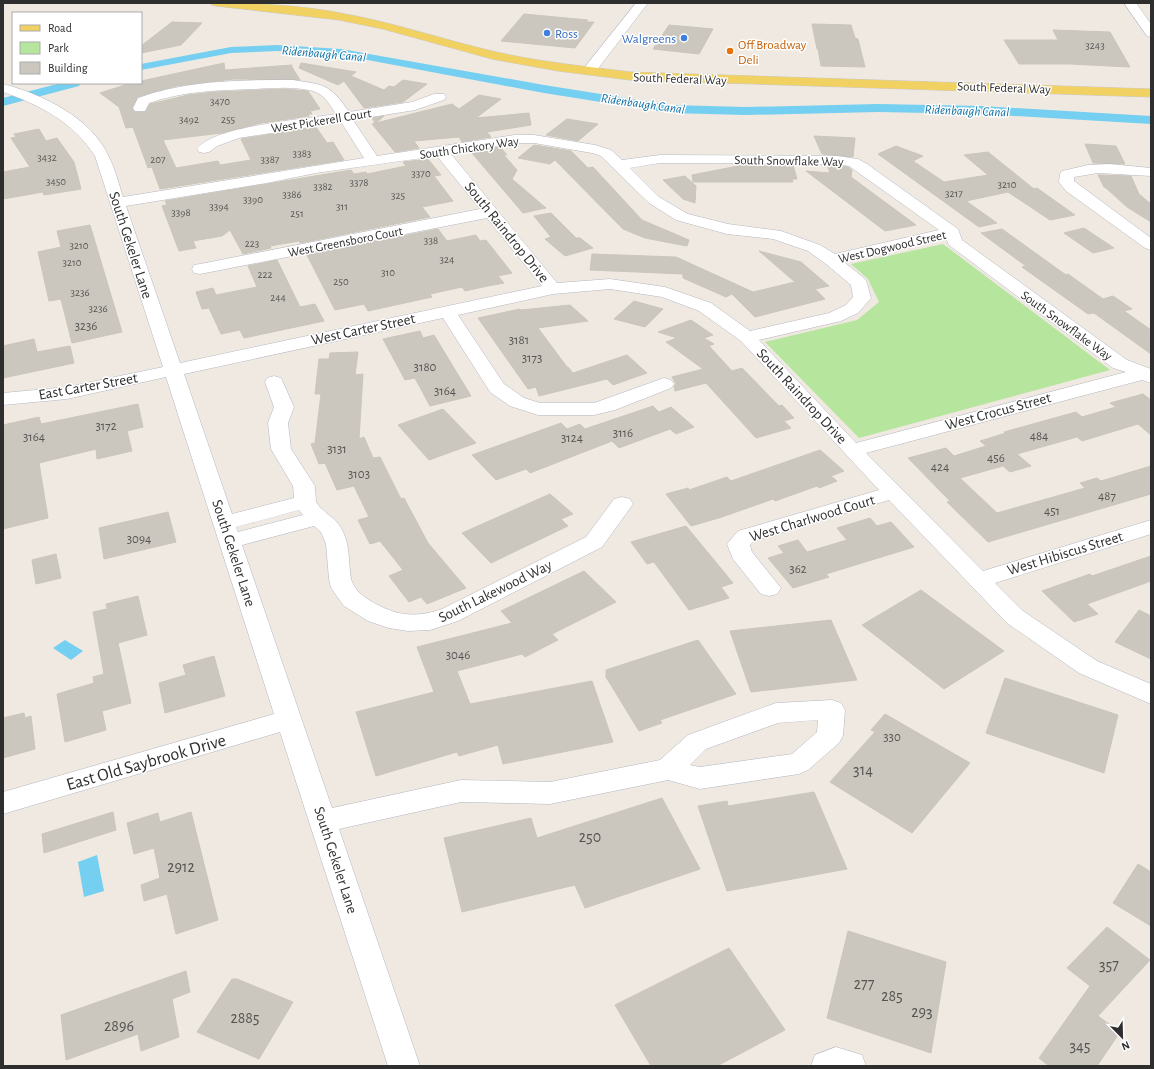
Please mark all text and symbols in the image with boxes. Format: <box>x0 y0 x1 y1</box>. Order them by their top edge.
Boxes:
legend <box>12 12 142 84</box>
text: Road <box>48 22 72 34</box>
marker: Ross <box>542 28 552 38</box>
place label: Ross <box>555 28 578 41</box>
place label: Walgreens <box>622 33 676 46</box>
marker: Walgreens <box>679 33 689 43</box>
place label: Off Broadway Deli <box>738 39 807 67</box>
house number: 3243 <box>1085 40 1105 51</box>
text: Park <box>48 42 69 54</box>
water label: Ridenbaugh Canal <box>281 44 367 65</box>
marker: Off Broadway Deli <box>725 46 735 56</box>
text: Building <box>48 62 88 74</box>
street label: South Federal Way <box>633 71 727 88</box>
street label: South Federal Way <box>957 80 1051 97</box>
water label: Ridenbaugh Canal <box>600 92 686 117</box>
house number: 3470 <box>210 96 230 107</box>
water label: Ridenbaugh Canal <box>924 104 1009 119</box>
street label: West Pickerell Court <box>270 107 372 136</box>
house number: 3492 <box>179 114 199 125</box>
house number: 255 <box>221 114 236 125</box>
street label: South Chickory Way <box>419 135 520 162</box>
house number: 3383 <box>293 148 312 159</box>
house number: 3432 <box>37 152 57 163</box>
house number: 207 <box>150 154 166 165</box>
house number: 3387 <box>261 154 280 165</box>
street label: South Snowflake Way <box>734 154 844 169</box>
house number: 3370 <box>411 168 431 179</box>
house number: 3450 <box>46 176 66 187</box>
house number: 3378 <box>350 177 368 188</box>
street label: South Raindrop Drive <box>462 179 552 285</box>
house number: 3210 <box>997 179 1017 190</box>
house number: 3382 <box>313 181 333 192</box>
house number: 3217 <box>945 188 963 199</box>
house number: 3386 <box>282 189 302 200</box>
street label: South Gekeler Lane <box>106 190 155 301</box>
house number: 325 <box>391 190 405 201</box>
house number: 3390 <box>243 194 263 205</box>
house number: 3394 <box>209 201 229 212</box>
house number: 311 <box>336 201 348 212</box>
house number: 3398 <box>171 207 191 218</box>
house number: 251 <box>290 208 304 219</box>
street label: West Greensboro Court <box>287 225 404 260</box>
street label: West Dogwood Street <box>837 229 947 266</box>
house number: 338 <box>424 235 438 246</box>
house number: 223 <box>245 238 260 249</box>
house number: 3210 <box>69 240 89 251</box>
house number: 324 <box>440 254 454 265</box>
house number: 3210 <box>62 257 82 268</box>
house number: 310 <box>381 267 395 278</box>
house number: 222 <box>257 269 273 280</box>
house number: 250 <box>333 276 349 287</box>
house number: 3236 <box>70 287 90 298</box>
street label: South Snowflake Way <box>1018 289 1114 364</box>
house number: 244 <box>270 292 286 303</box>
house number: 3236 <box>88 303 108 314</box>
street label: West Carter Street <box>310 311 417 348</box>
house number: 3236 <box>75 320 97 333</box>
house number: 3181 <box>509 334 529 347</box>
street label: South Raindrop Drive <box>754 346 850 447</box>
house number: 3173 <box>522 352 542 365</box>
house number: 3180 <box>414 361 437 374</box>
street label: East Carter Street <box>37 370 139 403</box>
house number: 3164 <box>434 385 456 398</box>
street label: West Crocus Street <box>944 390 1053 433</box>
house number: 3172 <box>95 420 117 433</box>
house number: 3116 <box>613 427 633 440</box>
house number: 484 <box>1030 430 1048 443</box>
house number: 3164 <box>23 431 45 444</box>
house number: 3124 <box>561 432 583 445</box>
house number: 3131 <box>327 443 347 456</box>
house number: 456 <box>987 452 1005 465</box>
house number: 424 <box>931 461 949 474</box>
house number: 3103 <box>348 468 370 481</box>
house number: 487 <box>1098 490 1116 503</box>
street label: West Charlwood Court <box>748 492 877 545</box>
street label: South Gekeler Lane <box>209 498 258 609</box>
house number: 451 <box>1044 505 1060 518</box>
street label: West Hibiscus Street <box>1006 529 1125 578</box>
house number: 3094 <box>127 533 151 546</box>
street label: South Lakewood Way <box>436 557 555 625</box>
house number: 362 <box>789 563 807 576</box>
house number: 3046 <box>446 649 470 662</box>
house number: 330 <box>883 731 901 744</box>
street label: East Old Saybrook Drive <box>64 732 228 794</box>
house number: 314 <box>853 762 873 778</box>
street label: South Gekeler Lane <box>311 805 360 916</box>
house number: 250 <box>579 829 601 845</box>
house number: 2912 <box>167 859 195 875</box>
house number: 357 <box>1099 957 1119 973</box>
house number: 277 <box>854 976 875 992</box>
house number: 285 <box>881 988 903 1004</box>
house number: 293 <box>911 1004 933 1020</box>
house number: 2885 <box>230 1010 260 1026</box>
north arrow <box>1102 1017 1142 1057</box>
house number: 2896 <box>104 1018 134 1034</box>
house number: 345 <box>1070 1038 1090 1054</box>
text: N <box>1120 1039 1131 1052</box>

